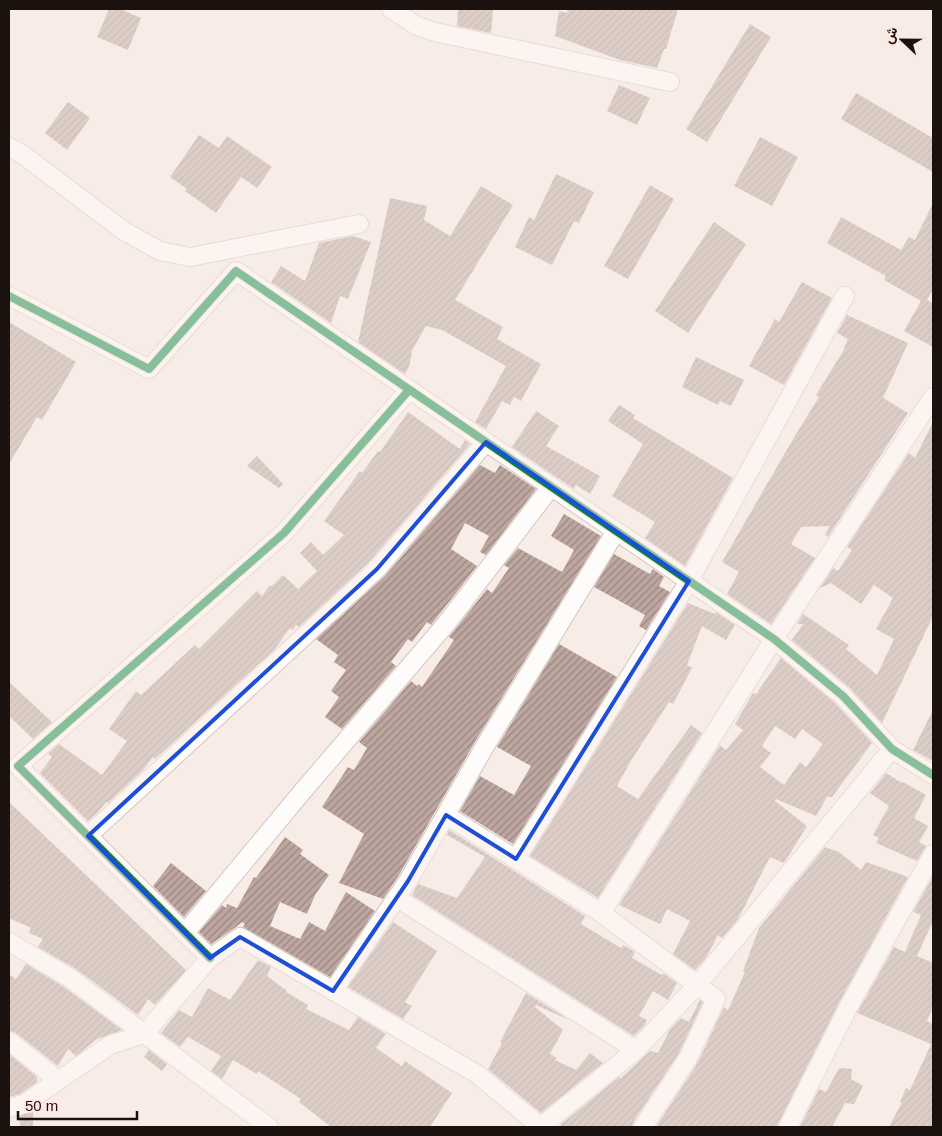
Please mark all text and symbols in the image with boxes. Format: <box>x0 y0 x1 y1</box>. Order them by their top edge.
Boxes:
north arrow <box>877 15 927 65</box>
text: ش <box>879 24 902 46</box>
scale bar <box>18 1088 136 1120</box>
text: 50 m <box>25 1097 58 1114</box>

